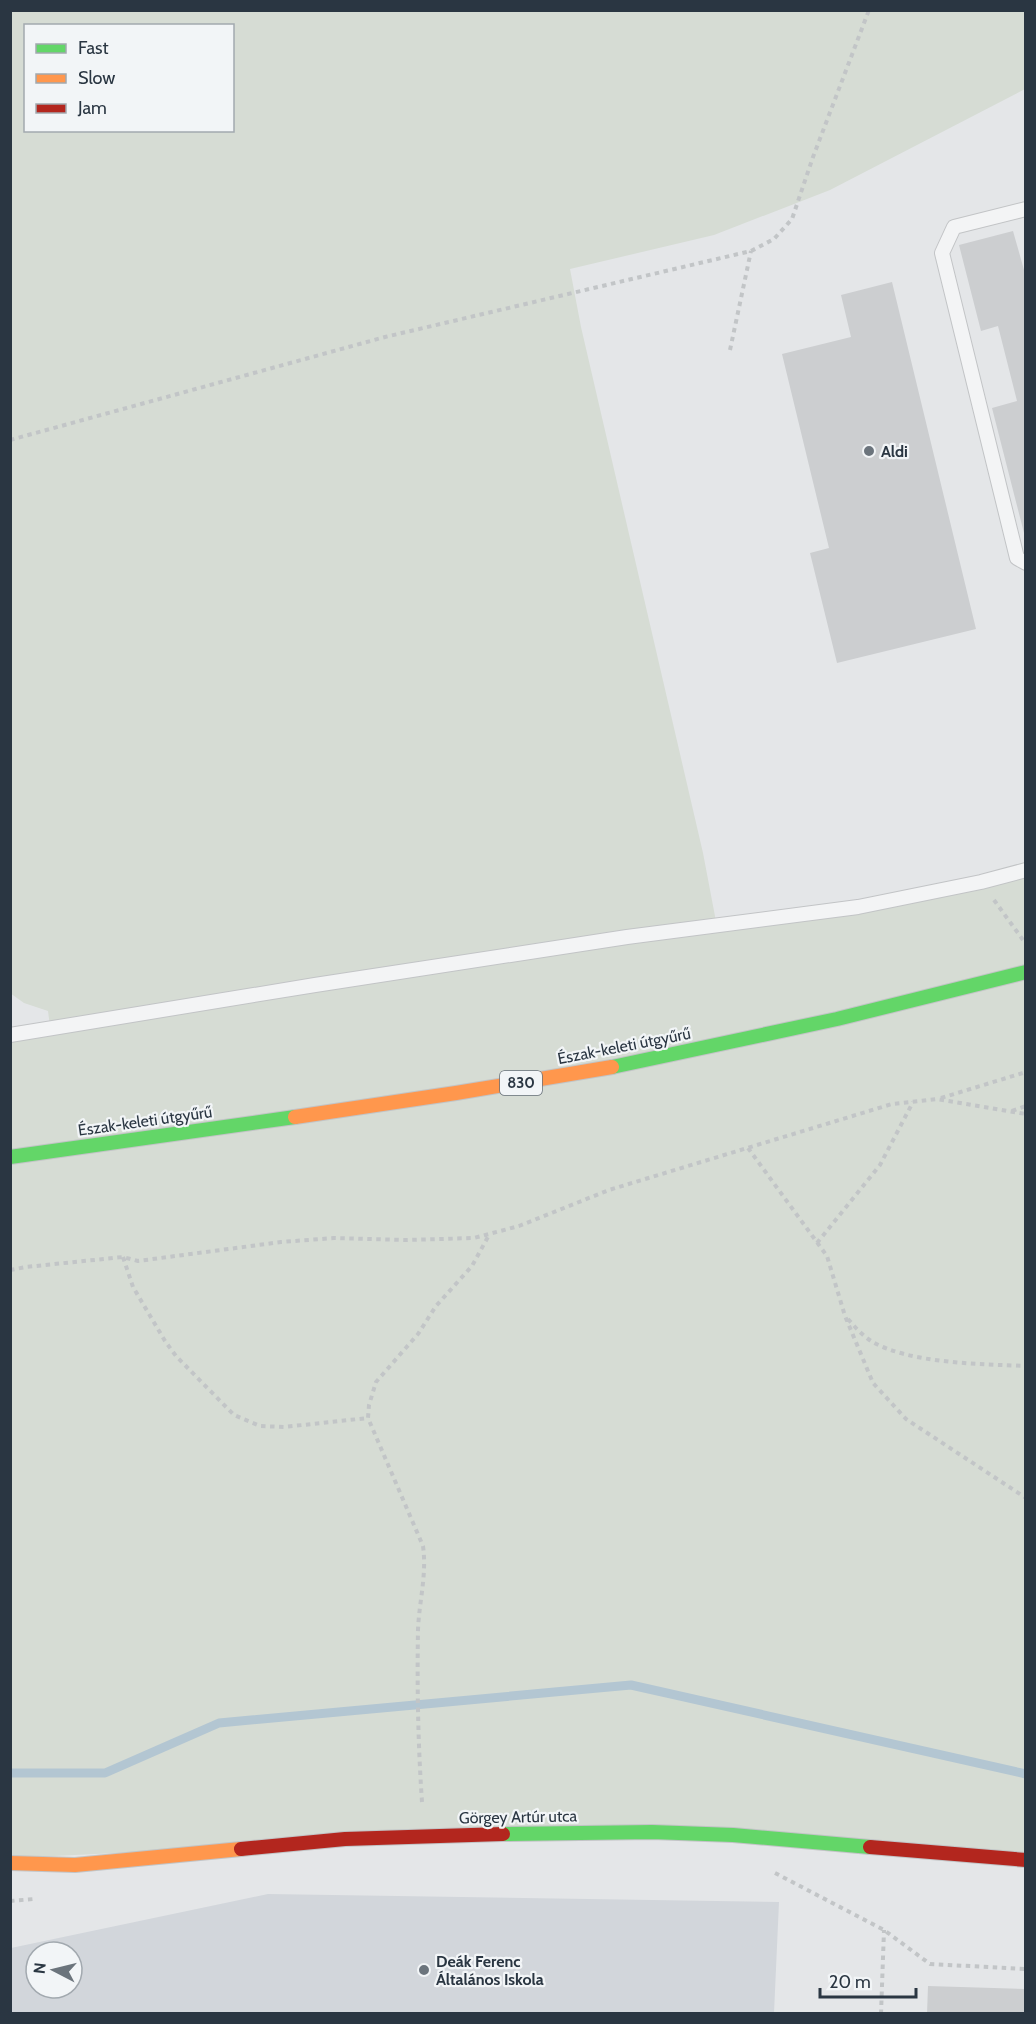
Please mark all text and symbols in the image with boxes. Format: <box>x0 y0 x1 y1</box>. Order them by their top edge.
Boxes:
legend <box>24 24 234 132</box>
text: Fast <box>78 37 109 59</box>
text: Slow <box>78 67 115 89</box>
text: Jam <box>77 97 107 119</box>
place label: Aldi <box>881 442 908 461</box>
marker: Aldi <box>862 444 876 458</box>
street label: Észak-keleti útgyűrű <box>556 1024 692 1068</box>
road number: 830 <box>500 1071 542 1095</box>
street label: Észak-keleti útgyűrű <box>77 1102 213 1140</box>
street label: Görgey Artúr utca <box>459 1806 578 1828</box>
north arrow <box>24 1940 84 2000</box>
place label: Deák Ferenc Általános Iskola <box>436 1952 544 1989</box>
text: N <box>29 1961 50 1975</box>
scale bar <box>820 1961 916 1999</box>
marker: Deák Ferenc Általános Iskola <box>417 1963 431 1977</box>
text: 20 m <box>829 1971 871 1993</box>

